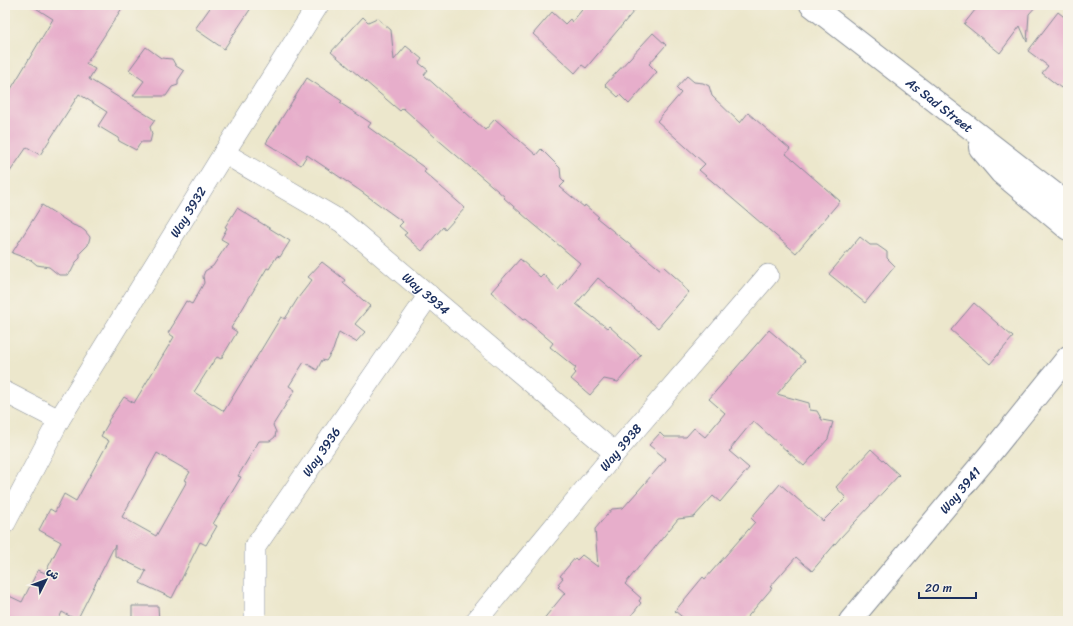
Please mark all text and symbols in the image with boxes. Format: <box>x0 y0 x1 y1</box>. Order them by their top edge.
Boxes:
street label: As Sad Street <box>900 71 979 139</box>
street label: Way 3932 <box>163 182 213 242</box>
street label: Way 3934 <box>397 266 455 321</box>
street label: Way 3938 <box>593 418 648 476</box>
street label: Way 3936 <box>296 422 347 482</box>
street label: Way 3941 <box>934 461 987 519</box>
north arrow <box>26 560 66 600</box>
text: ش <box>42 563 64 584</box>
scale bar <box>919 574 976 600</box>
text: 20 m <box>925 577 952 599</box>

